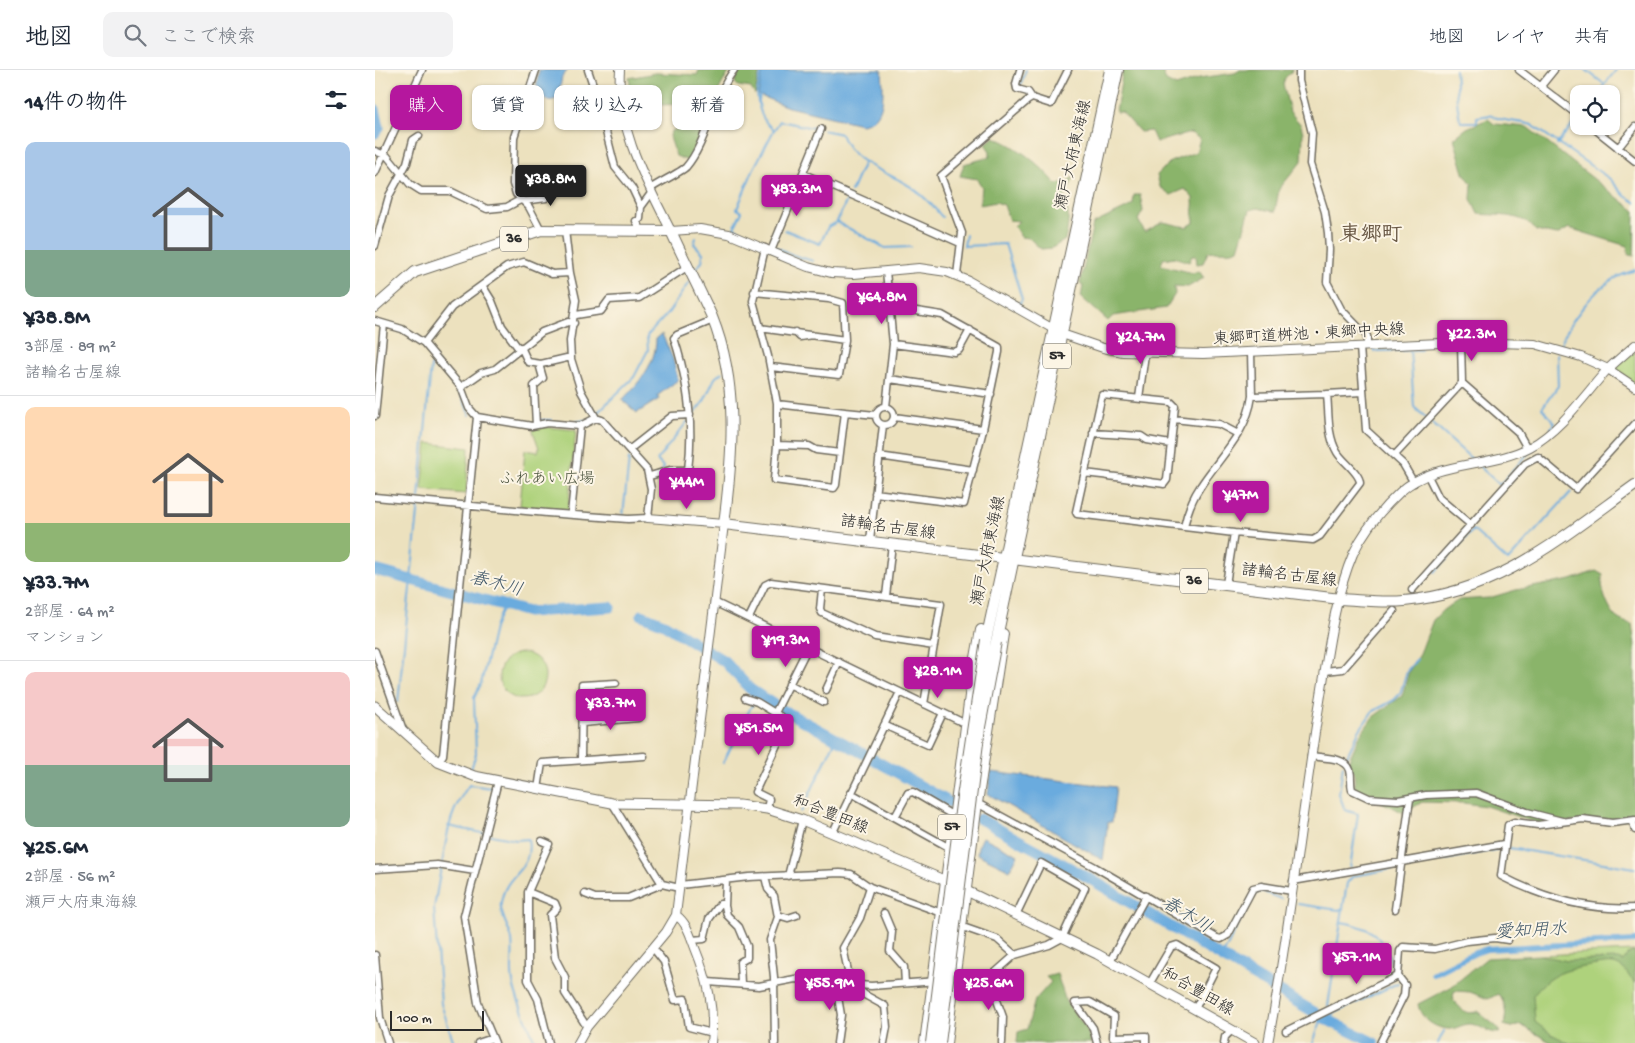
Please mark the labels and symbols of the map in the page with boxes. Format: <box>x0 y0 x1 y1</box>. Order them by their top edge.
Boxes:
street label: 瀬戸大府東海線 <box>1051 98 1097 212</box>
pin: ¥38.8M <box>510 164 592 207</box>
pin: ¥83.3M <box>756 174 838 217</box>
district label: 東郷町 <box>1340 222 1403 249</box>
road number: 36 <box>500 226 528 252</box>
pin: ¥64.8M <box>841 282 923 325</box>
street label: 東郷町道桝池・東郷中央線 <box>1213 319 1405 351</box>
pin: ¥22.3M <box>1431 320 1513 362</box>
pin: ¥24.7M <box>1100 322 1182 365</box>
road number: 57 <box>1043 344 1071 368</box>
pin: ¥44M <box>657 468 717 510</box>
park label: ふれあい広場 <box>499 470 595 490</box>
pin: ¥47M <box>1211 480 1271 523</box>
street label: 瀬戸大府東海線 <box>967 494 1011 608</box>
street label: 諸輪名古屋線 <box>839 511 937 545</box>
street label: 諸輪名古屋線 <box>1240 560 1338 592</box>
water label: 春木川 <box>467 567 525 602</box>
road number: 36 <box>1180 568 1208 594</box>
pin: ¥19.3M <box>745 626 827 668</box>
pin: ¥28.1M <box>897 656 979 699</box>
pin: ¥33.7M <box>570 688 652 731</box>
pin: ¥51.5M <box>718 714 800 756</box>
street label: 和合豊田線 <box>789 790 871 840</box>
road number: 57 <box>938 814 966 840</box>
water label: 春木川 <box>1157 892 1215 939</box>
water label: 愛知用水 <box>1494 919 1568 944</box>
pin: ¥57.1M <box>1316 942 1398 985</box>
street label: 和合豊田線 <box>1158 963 1237 1021</box>
pin: ¥55.9M <box>789 968 871 1011</box>
pin: ¥25.6M <box>948 968 1030 1011</box>
scale bar <box>390 1008 484 1031</box>

